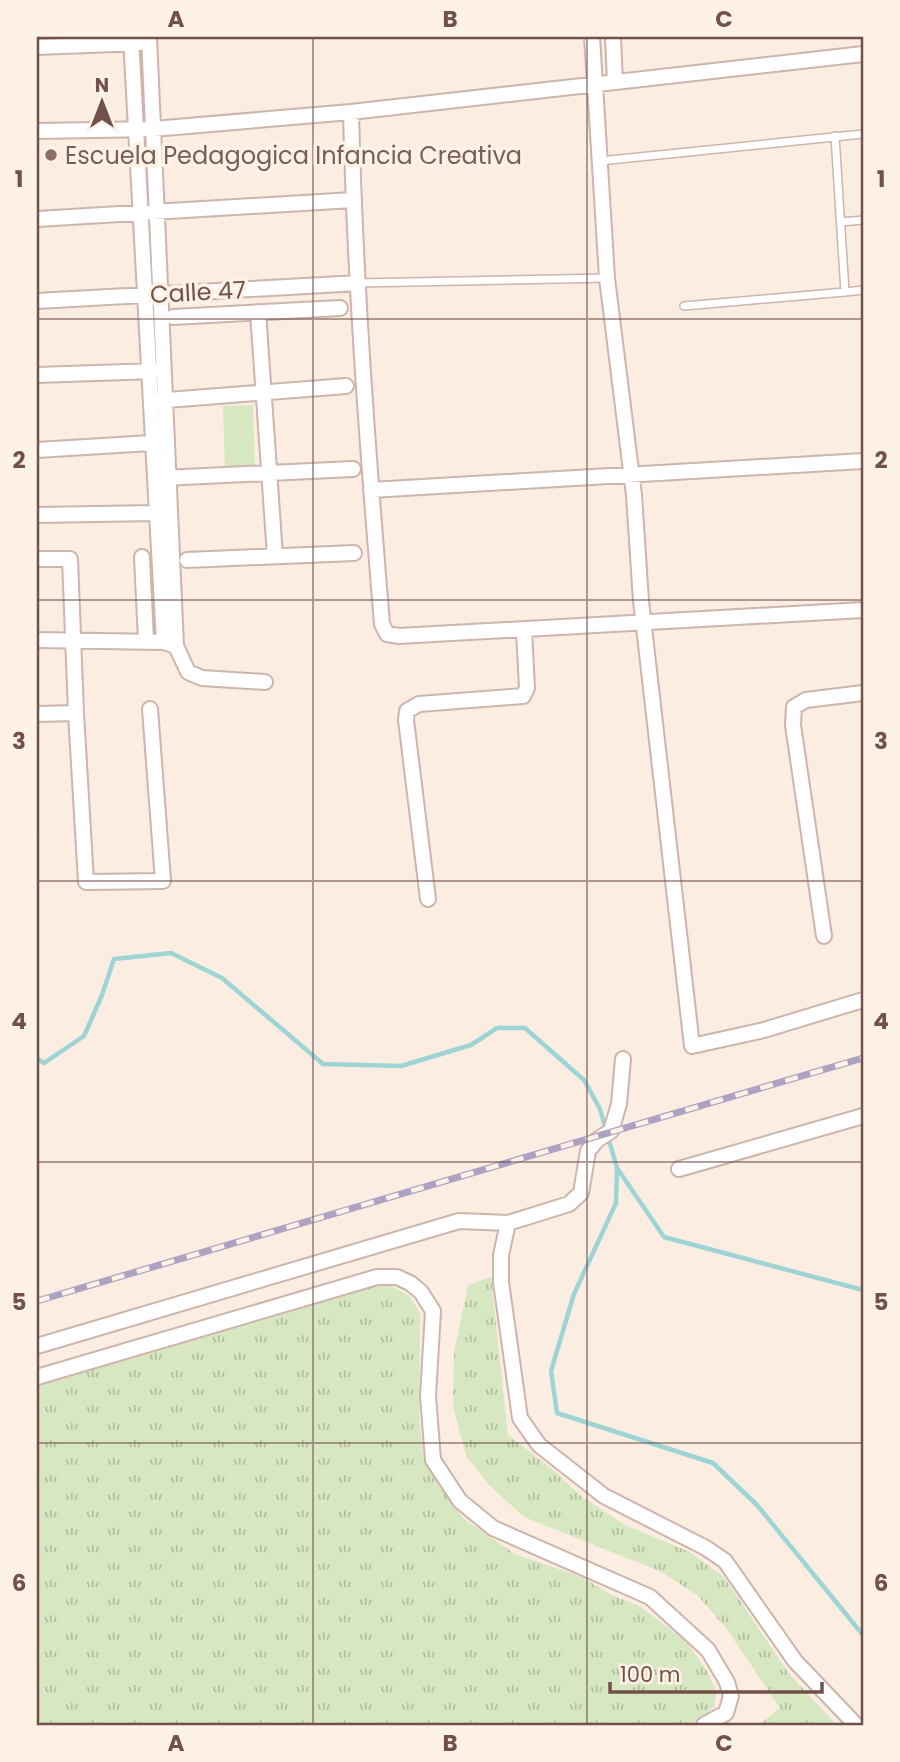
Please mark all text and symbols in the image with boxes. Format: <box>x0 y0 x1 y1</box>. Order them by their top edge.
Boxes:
text: A <box>168 3 185 35</box>
text: B <box>442 3 458 35</box>
text: C <box>715 3 733 35</box>
north arrow <box>66 66 136 136</box>
text: N <box>95 72 109 99</box>
place label: Escuela Pedagogica Infancia Creativa <box>65 139 522 172</box>
marker: Escuela Pedagogica Infancia Creativa <box>43 147 59 163</box>
text: 1 <box>15 163 23 195</box>
text: 1 <box>877 163 885 195</box>
street label: Calle 47 <box>149 273 247 311</box>
text: 2 <box>12 444 26 476</box>
text: 2 <box>874 444 888 476</box>
text: 3 <box>12 725 26 757</box>
text: 3 <box>874 725 888 757</box>
text: 4 <box>11 1005 27 1037</box>
text: 4 <box>873 1005 889 1037</box>
text: 5 <box>12 1286 26 1318</box>
text: 5 <box>874 1286 888 1318</box>
text: 6 <box>12 1567 26 1599</box>
text: 6 <box>874 1567 888 1599</box>
scale bar <box>610 1650 821 1694</box>
text: 100 m <box>620 1660 680 1689</box>
text: A <box>168 1727 185 1759</box>
text: B <box>442 1727 458 1759</box>
text: C <box>715 1727 733 1759</box>

